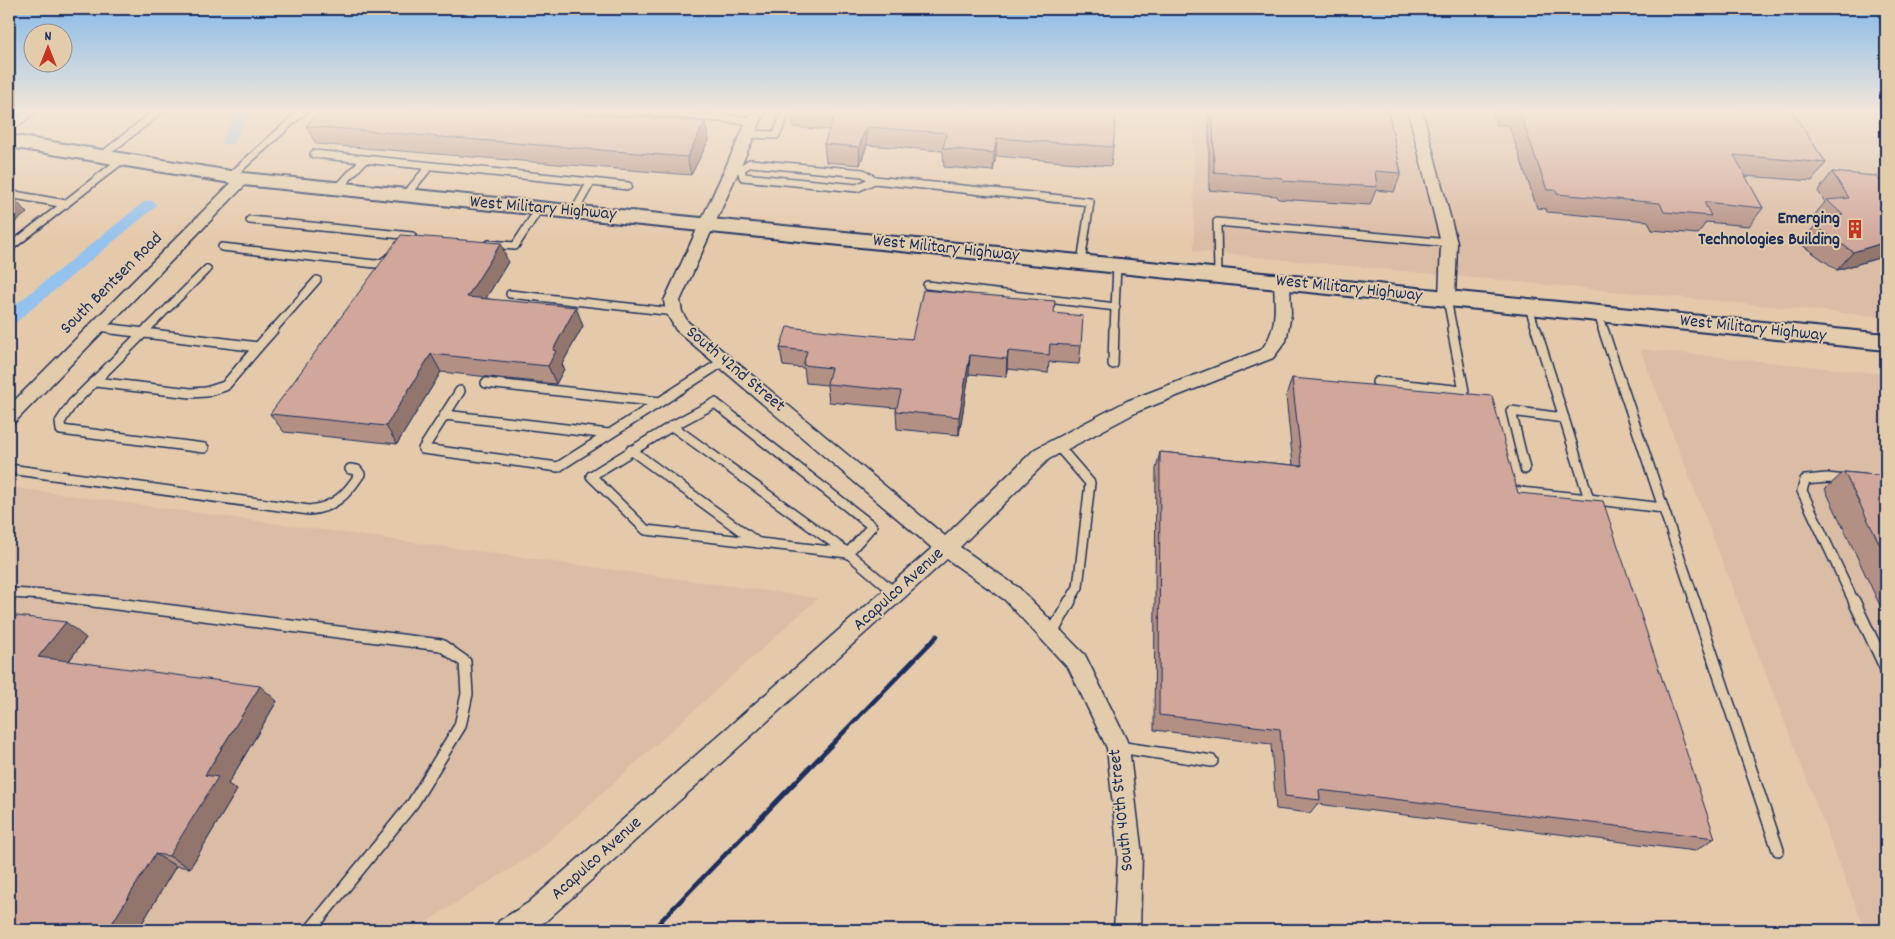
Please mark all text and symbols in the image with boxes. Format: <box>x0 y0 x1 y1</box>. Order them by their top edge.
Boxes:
north arrow <box>22 22 72 72</box>
text: N <box>45 27 52 47</box>
street label: West Military Highway <box>469 190 618 228</box>
place label: Emerging Technologies Building <box>1698 207 1840 253</box>
building icon: Emerging Technologies Building <box>1844 218 1866 240</box>
street label: South Bentsen Road <box>55 227 169 341</box>
street label: West Military Highway <box>872 229 1021 269</box>
street label: West Military Highway <box>1275 269 1424 309</box>
street label: West Military Highway <box>1679 309 1828 349</box>
street label: South 42nd Street <box>680 321 790 419</box>
street label: Acapulco Avenue <box>848 542 950 638</box>
street label: South 40th Street <box>1103 747 1141 872</box>
street label: Acapulco Avenue <box>546 811 648 907</box>

